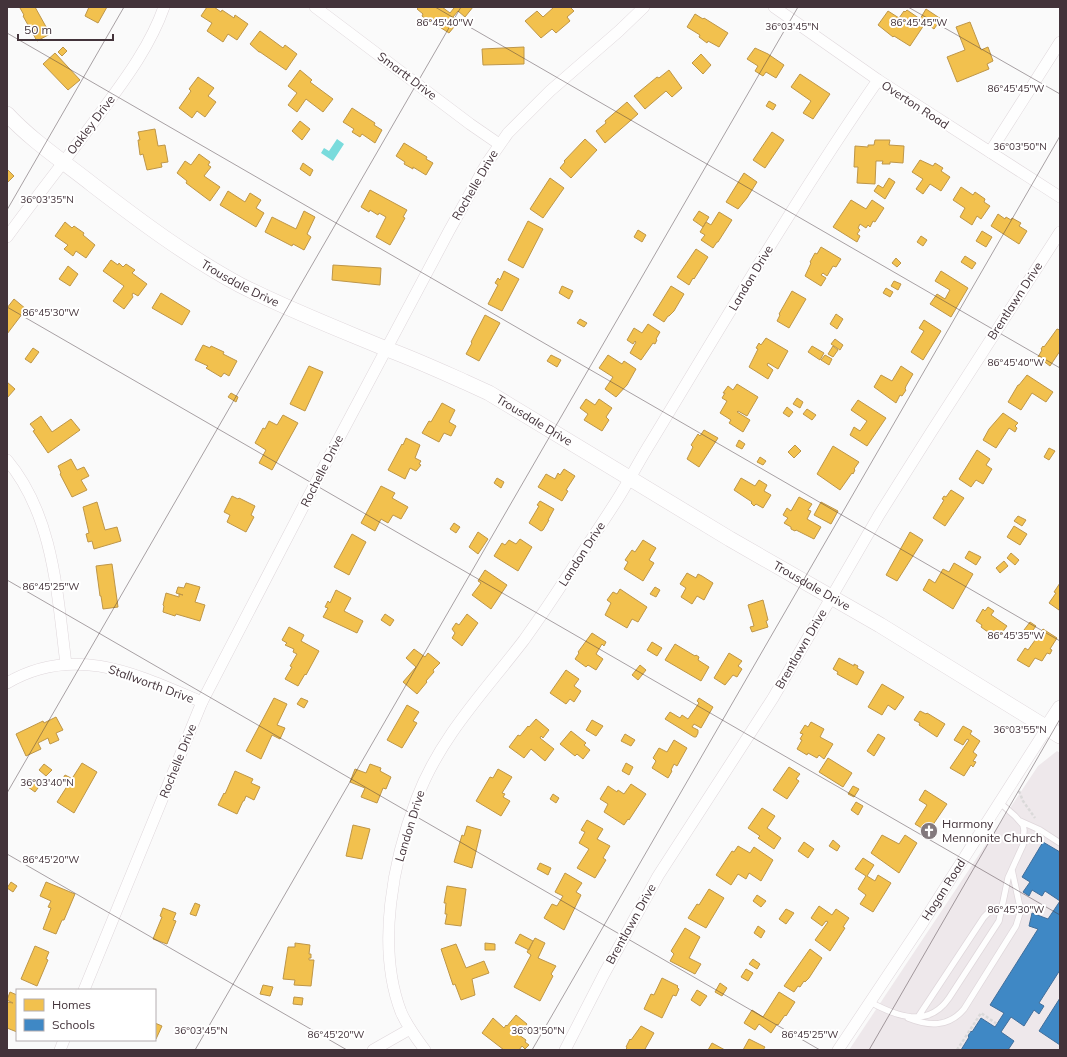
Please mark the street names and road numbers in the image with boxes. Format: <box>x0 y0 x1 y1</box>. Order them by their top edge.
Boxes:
street label: Smartt Drive <box>375 48 440 103</box>
street label: Overton Road <box>879 77 952 132</box>
street label: Oakley Drive <box>63 92 118 157</box>
street label: Rochelle Drive <box>448 147 501 223</box>
street label: Landon Drive <box>725 242 776 313</box>
street label: Trousdale Drive <box>198 256 282 310</box>
street label: Brentlawn Drive <box>984 259 1045 342</box>
street label: Trousdale Drive <box>494 391 575 449</box>
street label: Rochelle Drive <box>297 432 346 509</box>
street label: Landon Drive <box>555 519 608 589</box>
street label: Trousdale Drive <box>771 557 853 613</box>
street label: Brentlawn Drive <box>772 606 830 691</box>
street label: Stallworth Drive <box>106 661 196 706</box>
street label: Rochelle Drive <box>156 721 199 800</box>
street label: Landon Drive <box>392 788 428 863</box>
street label: Hogan Road <box>918 856 969 923</box>
street label: Brentlawn Drive <box>602 881 659 967</box>

